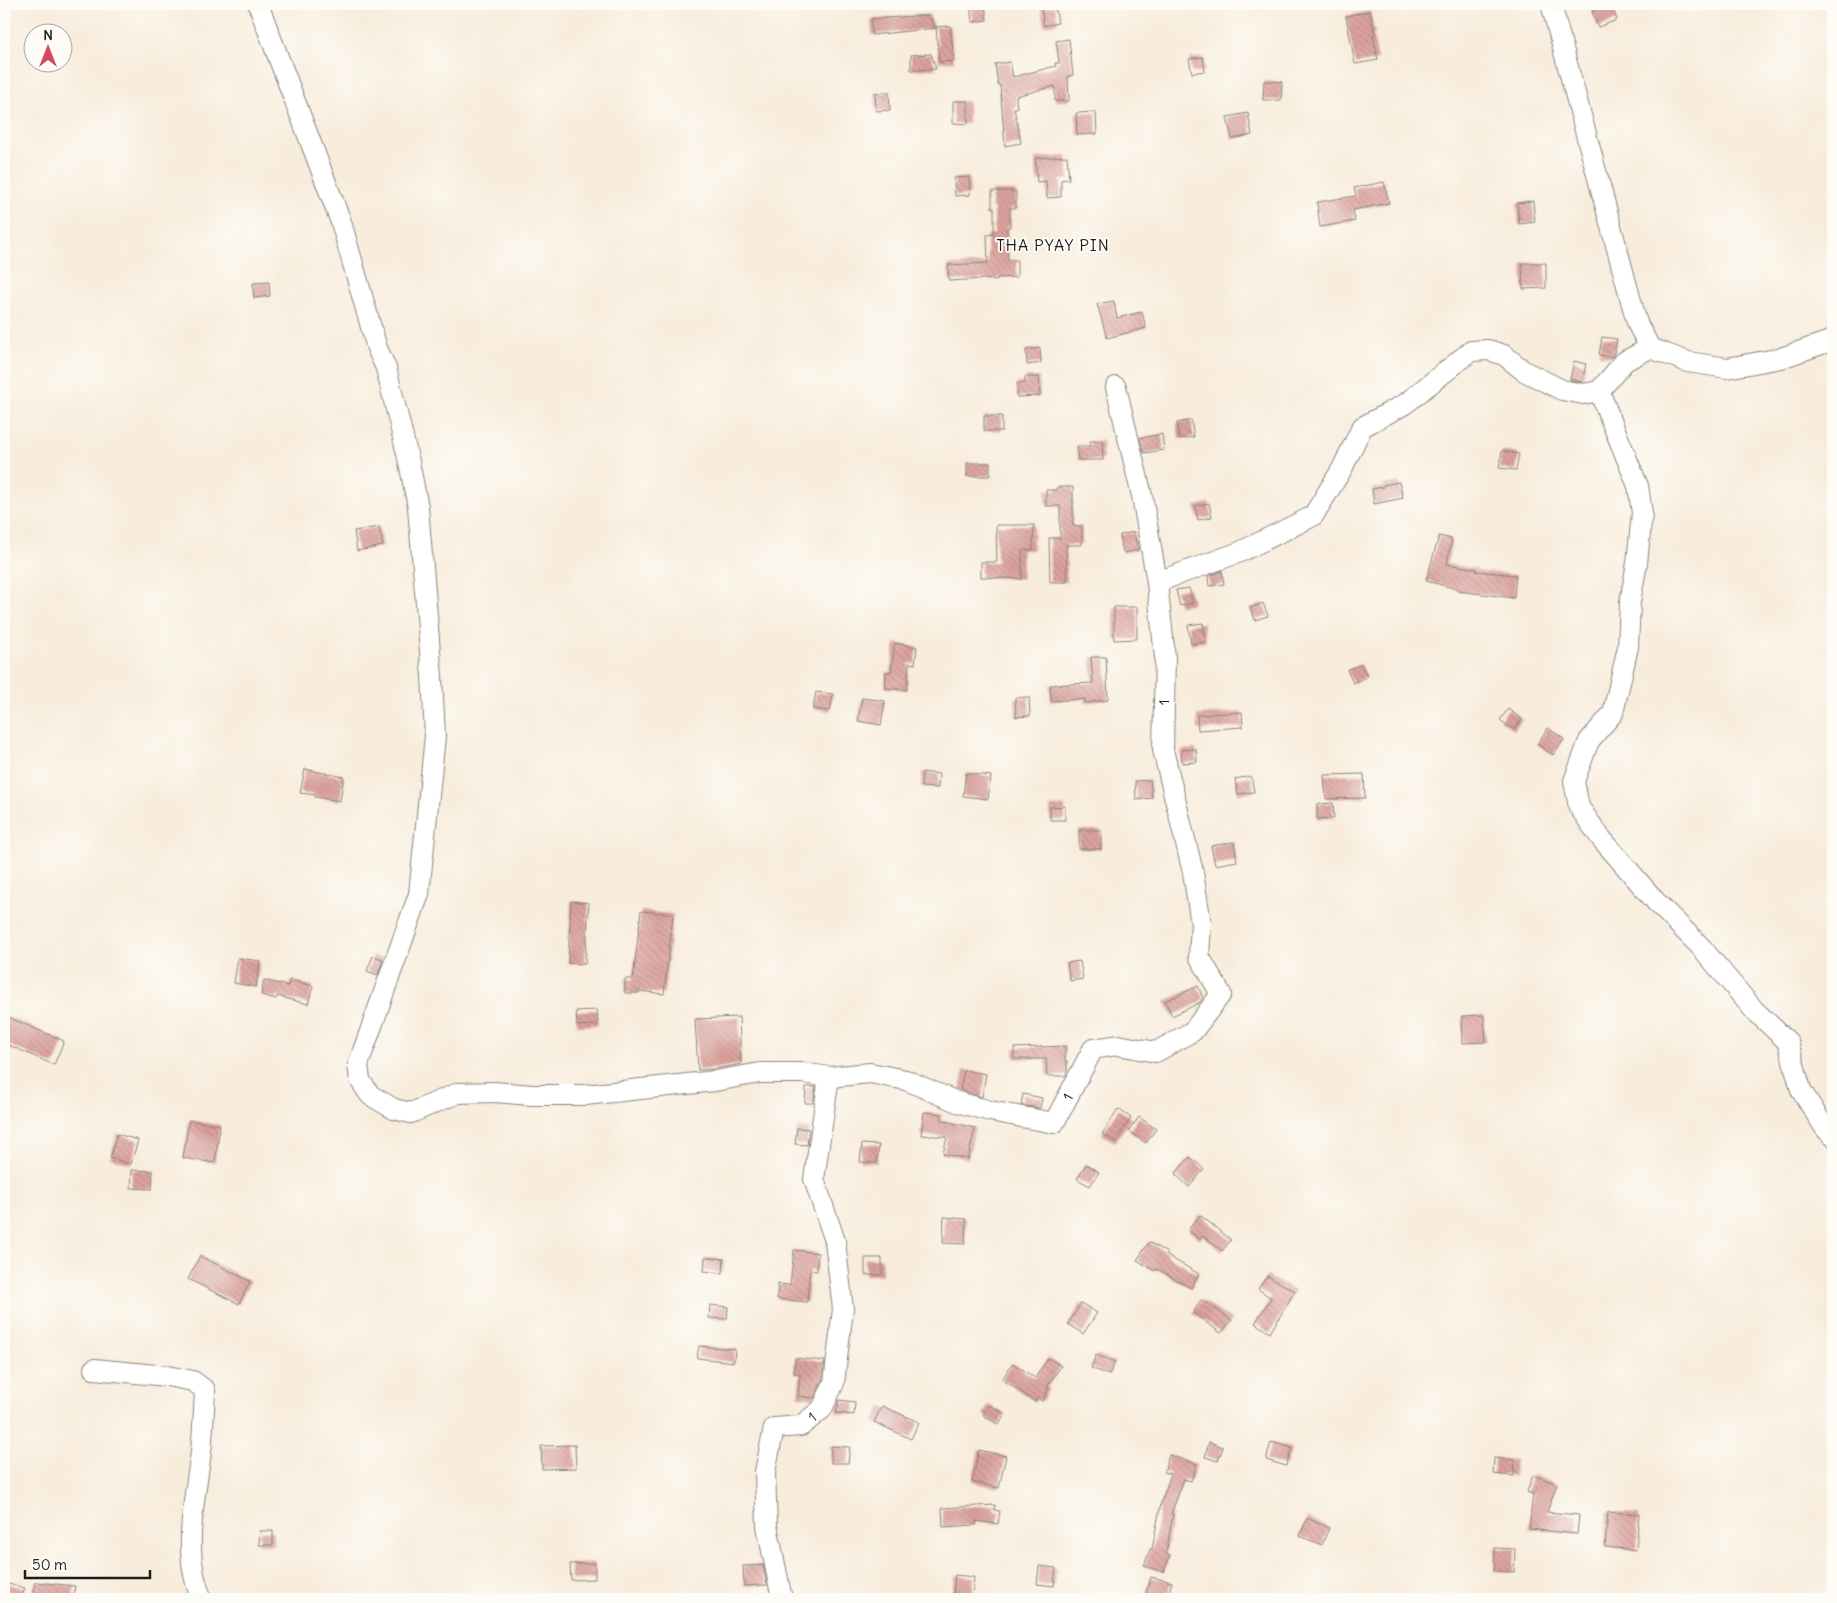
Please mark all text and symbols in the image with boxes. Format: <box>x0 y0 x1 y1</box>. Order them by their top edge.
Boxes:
north arrow <box>22 22 72 72</box>
text: N <box>43 26 53 44</box>
district label: THA PYAY PIN <box>996 235 1110 255</box>
street label: 1 <box>1155 699 1173 705</box>
street label: 1 <box>1058 1090 1077 1104</box>
street label: 1 <box>804 1408 820 1426</box>
scale bar <box>25 1548 150 1580</box>
text: 50 m <box>32 1555 67 1574</box>

